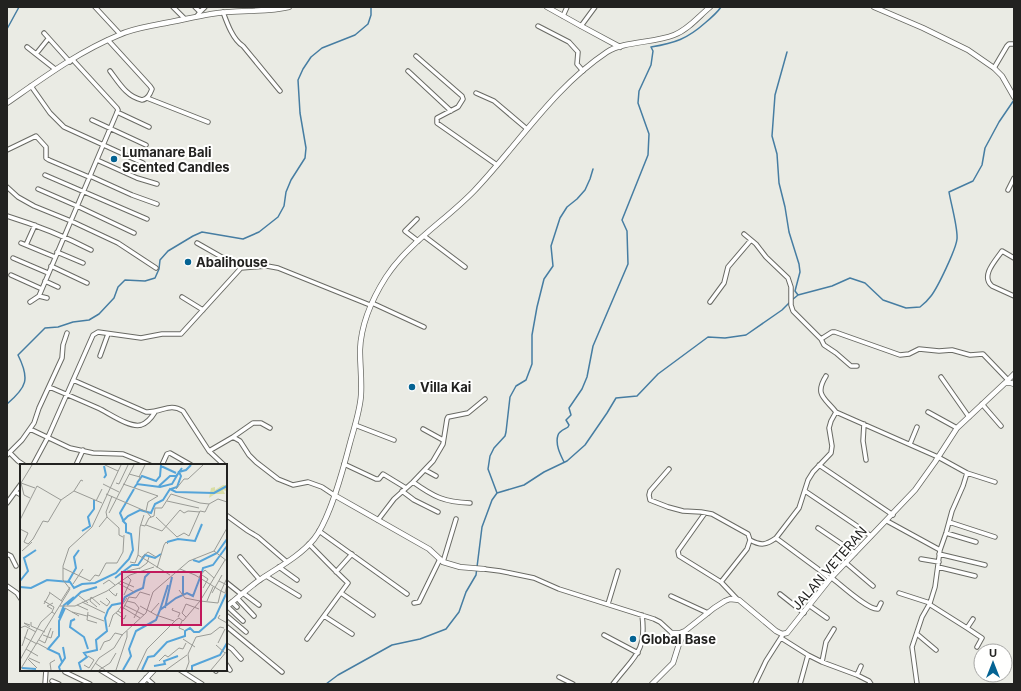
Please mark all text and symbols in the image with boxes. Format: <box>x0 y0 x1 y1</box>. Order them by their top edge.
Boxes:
place label: Lumanare Bali Scented Candles <box>122 144 230 175</box>
marker: Lumanare Bali Scented Candles <box>109 154 119 164</box>
place label: Abalihouse <box>196 254 268 270</box>
marker: Abalihouse <box>183 257 193 267</box>
place label: Villa Kai <box>420 379 471 395</box>
marker: Villa Kai <box>407 382 417 392</box>
inset map <box>20 464 227 671</box>
street label: JALAN VETERAN <box>788 523 870 613</box>
place label: Global Base <box>641 631 716 647</box>
marker: Global Base <box>628 634 638 644</box>
north arrow <box>973 643 1013 683</box>
text: U <box>989 646 997 660</box>

